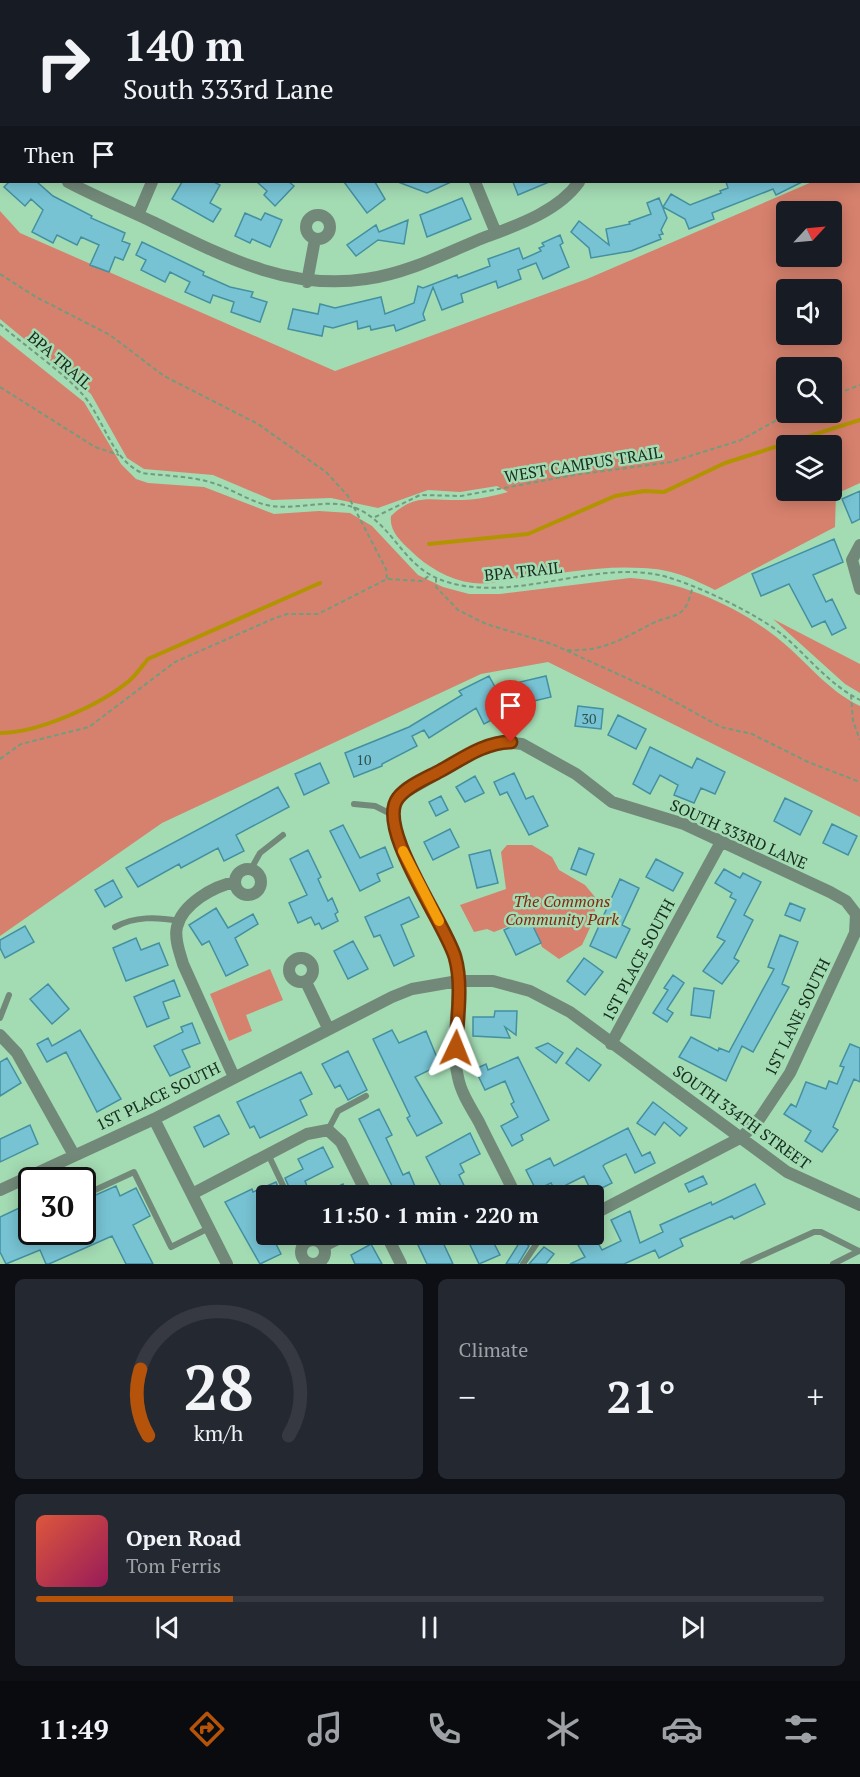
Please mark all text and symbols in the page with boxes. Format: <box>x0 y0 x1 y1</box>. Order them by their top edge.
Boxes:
text: 140 m <box>123 17 244 73</box>
icon: right <box>24 24 102 102</box>
text: South 333rd Lane <box>123 71 334 107</box>
icon: arrive <box>87 138 120 171</box>
text: Then <box>24 140 75 169</box>
north arrow <box>776 201 842 267</box>
map controls <box>776 201 842 501</box>
button: sound <box>776 279 842 345</box>
street label: BPA TRAIL <box>23 326 97 394</box>
button: search <box>776 357 842 423</box>
button: layers <box>776 435 842 501</box>
street label: WEST CAMPUS TRAIL <box>502 441 664 487</box>
street label: BPA TRAIL <box>483 556 563 586</box>
pin <box>485 680 536 742</box>
icon: arrive <box>494 689 527 722</box>
house number: 30 <box>582 709 596 728</box>
house number: 10 <box>357 750 371 769</box>
street label: SOUTH 333RD LANE <box>667 794 811 874</box>
park label: The Commons Community Park <box>505 890 619 930</box>
street label: 1ST PLACE SOUTH <box>596 895 680 1025</box>
street label: 1ST LANE SOUTH <box>759 954 835 1079</box>
position arrow <box>424 1016 488 1080</box>
street label: 1ST PLACE SOUTH <box>92 1056 224 1136</box>
street label: SOUTH 334TH STREET <box>669 1060 815 1174</box>
speed limit sign: 30 <box>18 1167 96 1245</box>
text: 11:50 · 1 min · 220 m <box>321 1200 539 1229</box>
text: Climate <box>459 1336 528 1363</box>
text: 28 <box>183 1345 254 1428</box>
text: 21° <box>607 1366 676 1426</box>
text: − <box>459 1375 476 1418</box>
text: + <box>806 1375 824 1418</box>
text: km/h <box>194 1419 244 1447</box>
text: Open Road <box>126 1523 241 1552</box>
text: Tom Ferris <box>126 1552 221 1579</box>
icon: previous <box>151 1611 184 1644</box>
icon: pause <box>413 1611 446 1644</box>
icon: next <box>676 1611 709 1644</box>
icon: directions <box>186 1708 228 1750</box>
icon: music <box>304 1708 346 1750</box>
icon: phone <box>423 1708 465 1750</box>
icon: climate <box>542 1708 584 1750</box>
icon: car <box>661 1708 703 1750</box>
icon: filters <box>780 1708 822 1750</box>
text: 11:49 <box>38 1711 109 1747</box>

